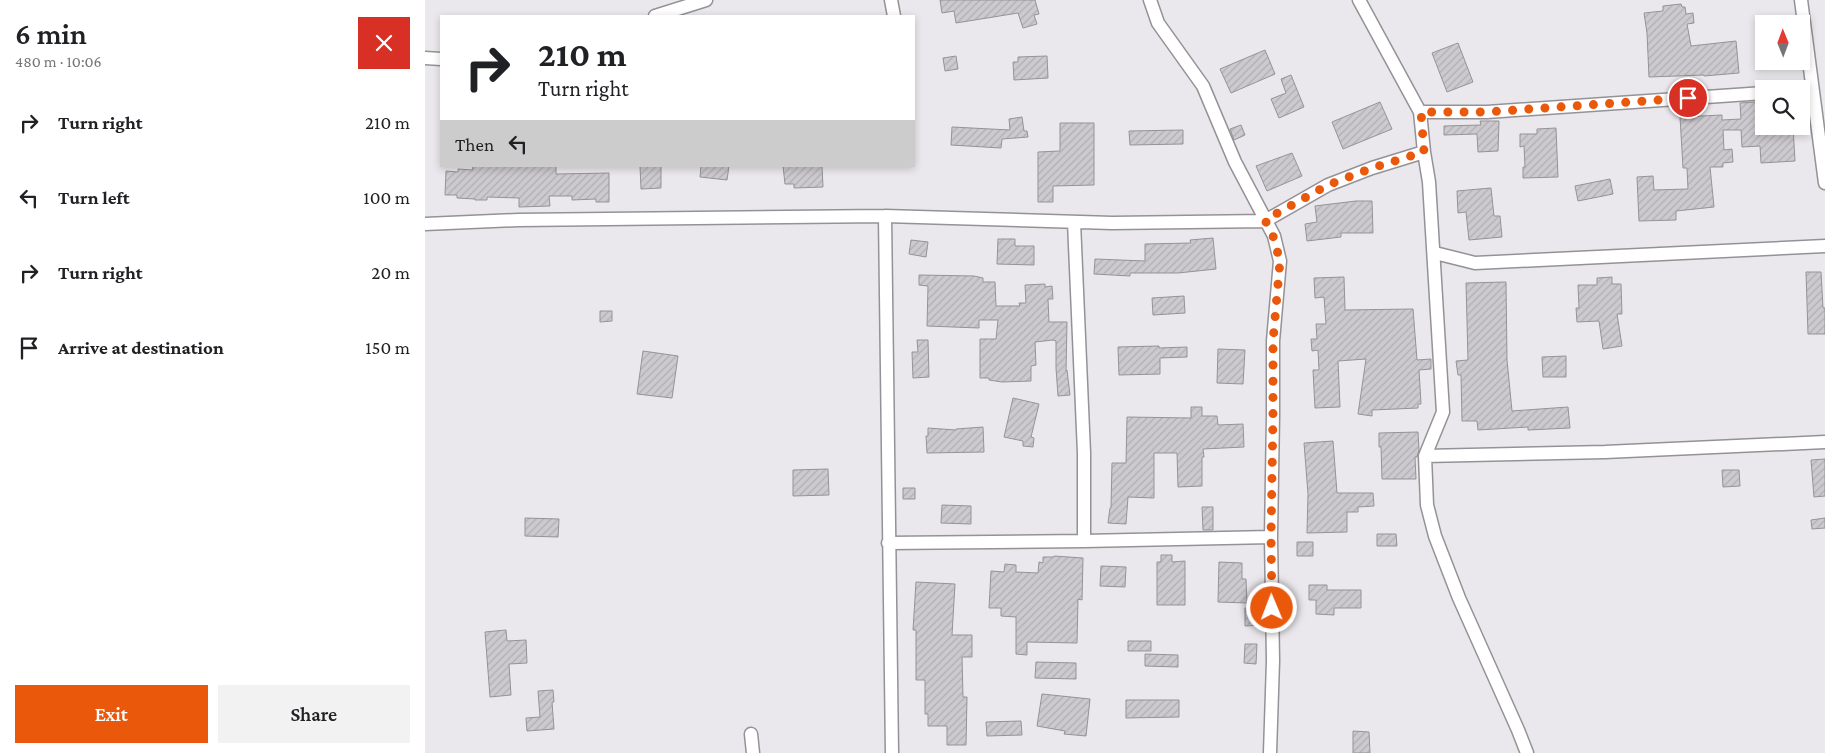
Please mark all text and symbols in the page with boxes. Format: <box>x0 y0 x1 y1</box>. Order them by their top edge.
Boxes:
north arrow <box>1755 15 1810 70</box>
map controls <box>1755 15 1810 135</box>
text: 6 min <box>15 17 87 50</box>
button: close <box>358 17 410 69</box>
icon: right <box>455 35 520 100</box>
text: 210 m <box>538 35 627 74</box>
text: 480 m · 10:06 <box>15 53 102 70</box>
text: Turn right <box>538 76 629 101</box>
pin <box>1667 77 1709 119</box>
button: search <box>1755 80 1810 135</box>
icon: arrive <box>1674 84 1702 112</box>
icon: right <box>15 109 43 137</box>
text: Turn right <box>58 112 143 133</box>
text: 210 m <box>365 112 410 133</box>
icon: left <box>504 130 532 158</box>
text: Then <box>455 134 494 155</box>
icon: left <box>15 184 43 212</box>
text: Turn left <box>58 187 130 208</box>
text: 100 m <box>363 187 410 208</box>
icon: right <box>15 259 43 287</box>
text: Turn right <box>58 262 143 283</box>
text: 20 m <box>371 262 410 283</box>
icon: arrive <box>15 334 43 362</box>
text: Arrive at destination <box>58 337 224 358</box>
text: 150 m <box>365 337 410 358</box>
position arrow <box>1245 581 1297 633</box>
button: Exit <box>15 685 208 743</box>
button: Share <box>218 685 410 743</box>

